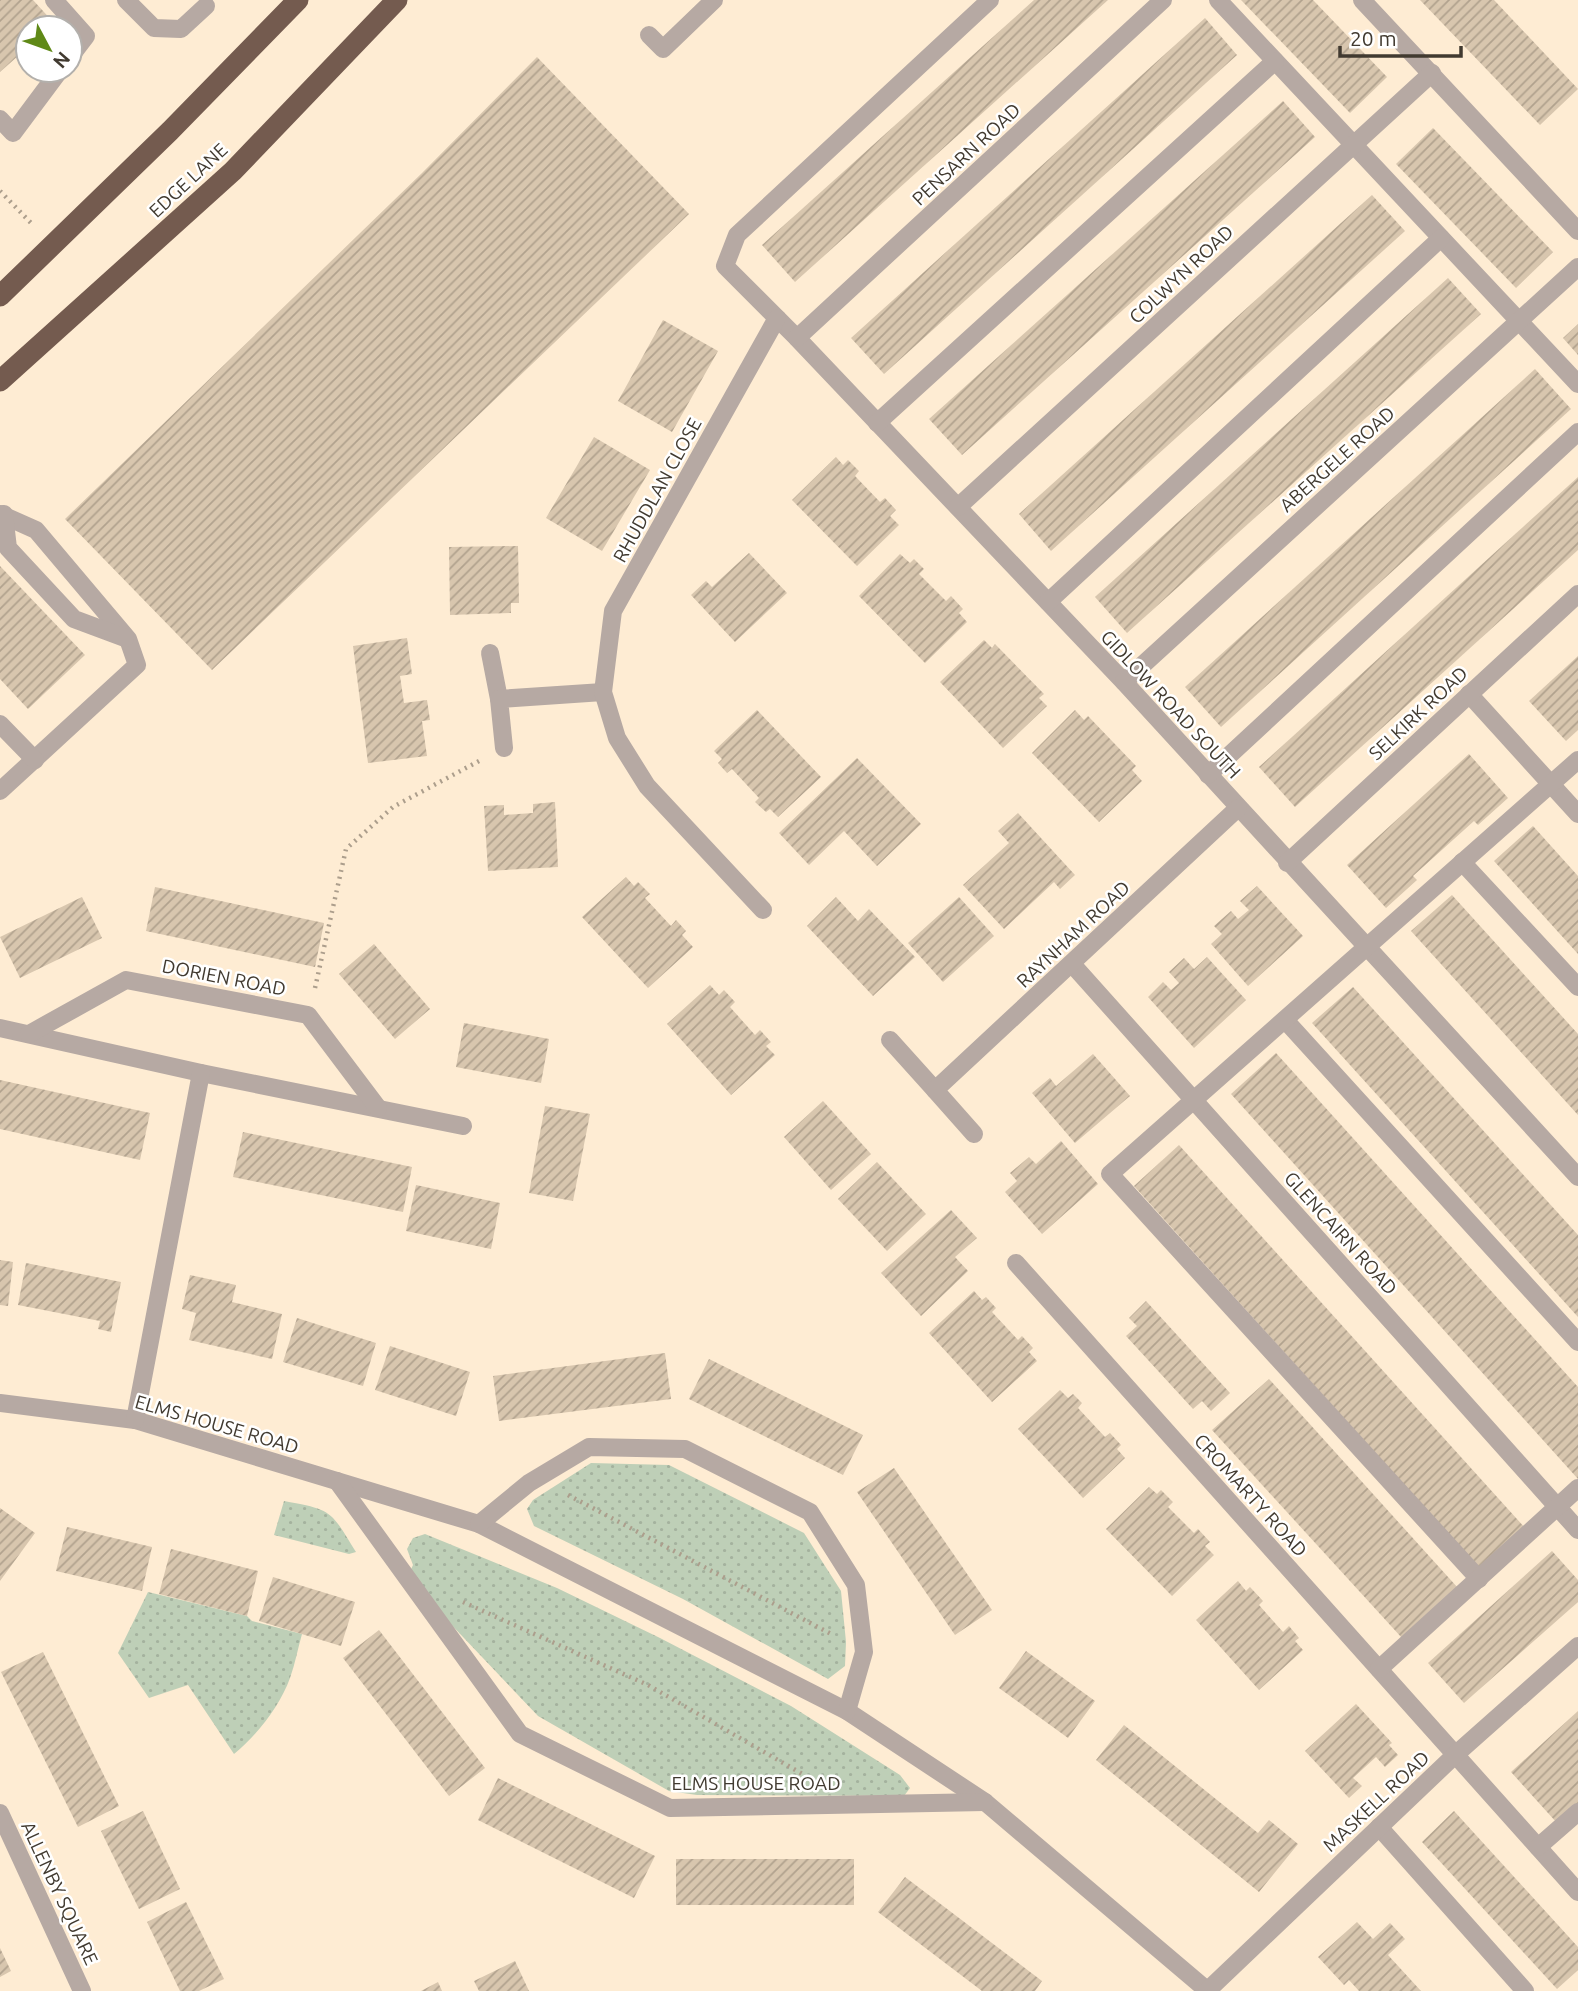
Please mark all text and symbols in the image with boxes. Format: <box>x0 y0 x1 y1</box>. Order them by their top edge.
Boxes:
north arrow <box>14 14 84 84</box>
scale bar <box>1340 14 1461 58</box>
text: 20 m <box>1350 26 1397 50</box>
text: N <box>49 48 75 73</box>
street label: PENSARN ROAD <box>907 98 1025 210</box>
street label: EDGE LANE <box>144 138 232 222</box>
street label: COLWYN ROAD <box>1124 220 1238 328</box>
street label: ABERGELE ROAD <box>1275 402 1399 516</box>
street label: RHUDDLAN CLOSE <box>608 414 706 566</box>
street label: GIDLOW ROAD SOUTH <box>1097 625 1245 783</box>
street label: SELKIRK ROAD <box>1364 662 1472 764</box>
street label: RAYNHAM ROAD <box>1012 876 1134 992</box>
street label: DORIEN ROAD <box>160 954 288 1000</box>
street label: GLENCAIRN ROAD <box>1280 1167 1402 1299</box>
street label: ELMS HOUSE ROAD <box>133 1390 301 1458</box>
street label: CROMARTY ROAD <box>1190 1429 1312 1561</box>
street label: MASKELL ROAD <box>1318 1746 1434 1856</box>
street label: ELMS HOUSE ROAD <box>671 1772 841 1794</box>
street label: ALLENBY SQUARE <box>17 1818 103 1968</box>

